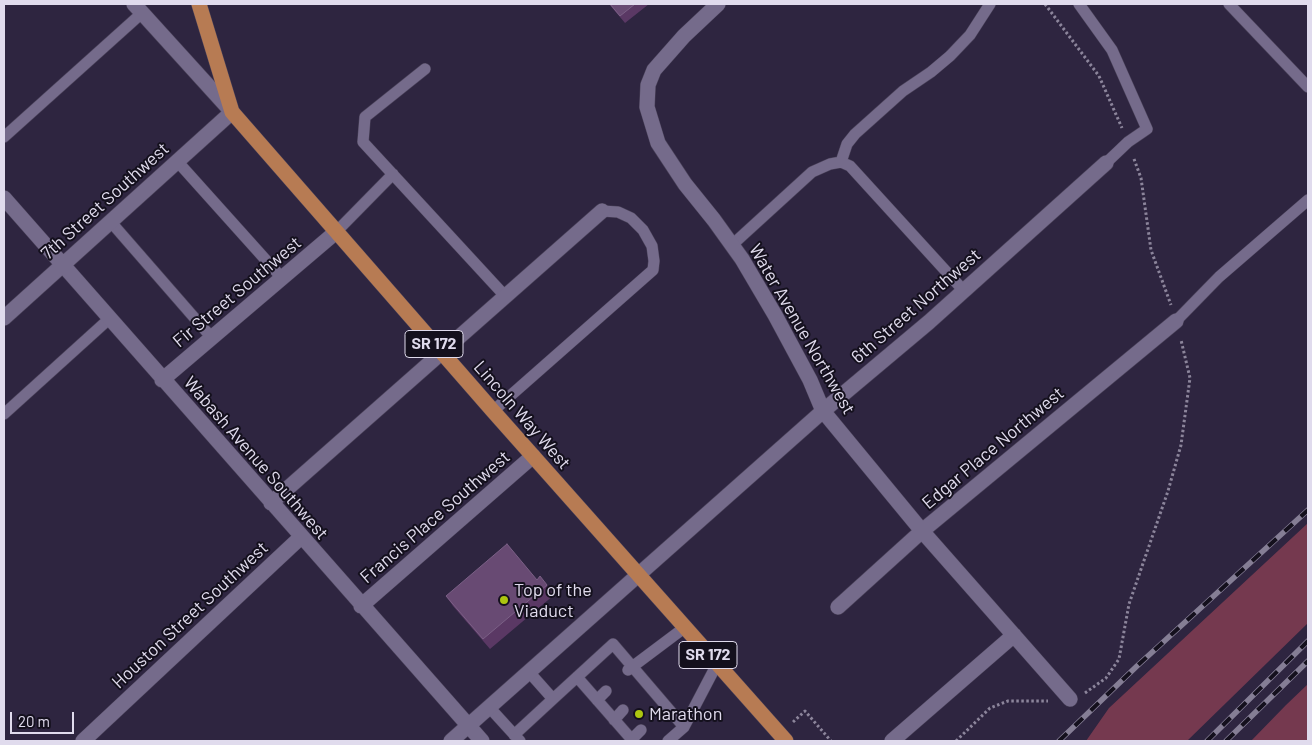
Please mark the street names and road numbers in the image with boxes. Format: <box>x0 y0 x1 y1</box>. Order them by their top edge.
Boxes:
street label: 7th Street Southwest <box>37 138 173 264</box>
street label: Fir Street Southwest <box>168 232 306 352</box>
street label: Water Avenue Northwest <box>744 240 860 418</box>
street label: 6th Street Northwest <box>847 244 985 368</box>
road number: SR 172 <box>405 330 463 358</box>
street label: Lincoln Way West <box>469 356 575 474</box>
street label: Wabash Avenue Southwest <box>179 372 333 544</box>
street label: Edgar Place Northwest <box>918 382 1068 514</box>
street label: Francis Place Southwest <box>356 446 514 588</box>
street label: Houston Street Southwest <box>108 537 272 693</box>
road number: SR 172 <box>679 642 737 668</box>

